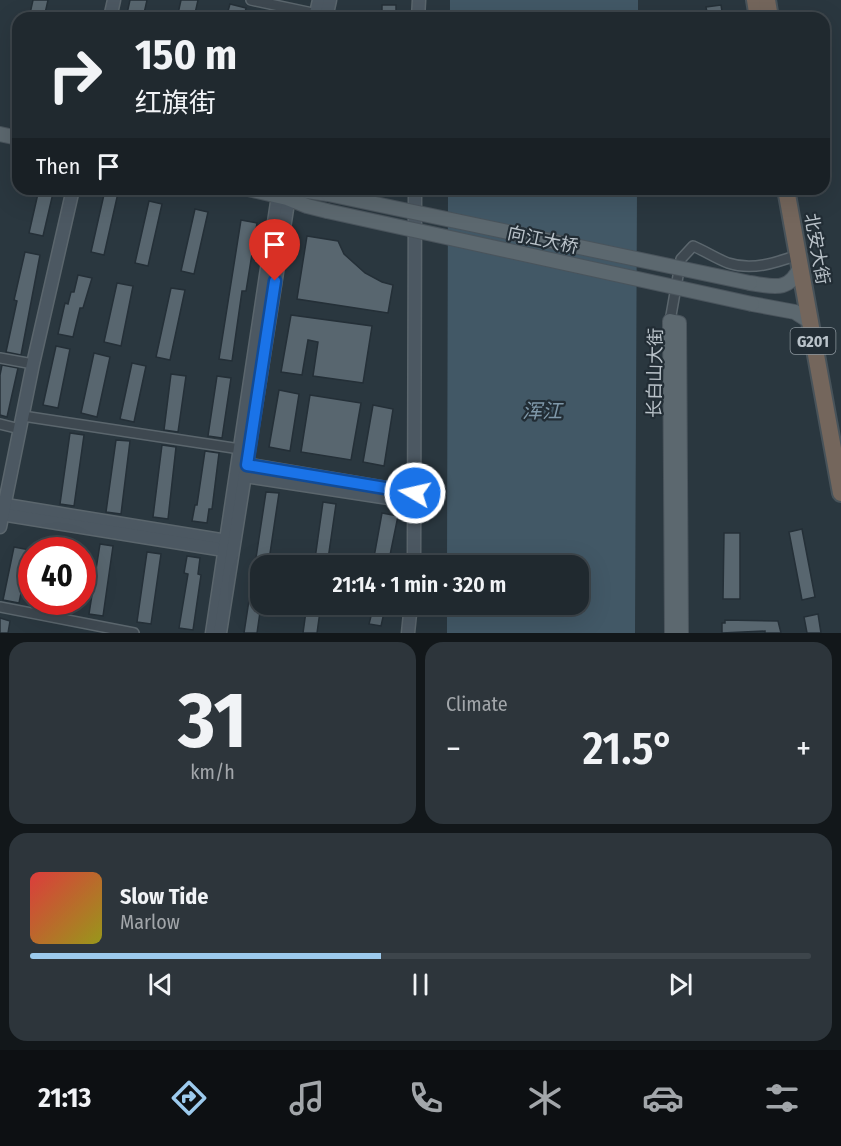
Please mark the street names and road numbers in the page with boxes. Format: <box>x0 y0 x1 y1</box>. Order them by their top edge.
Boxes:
street label: 北安大街 <box>800 212 834 286</box>
street label: 向江大桥 <box>505 222 581 258</box>
street label: 长白山大街 <box>643 328 667 418</box>
road number: G201 <box>790 328 836 354</box>

